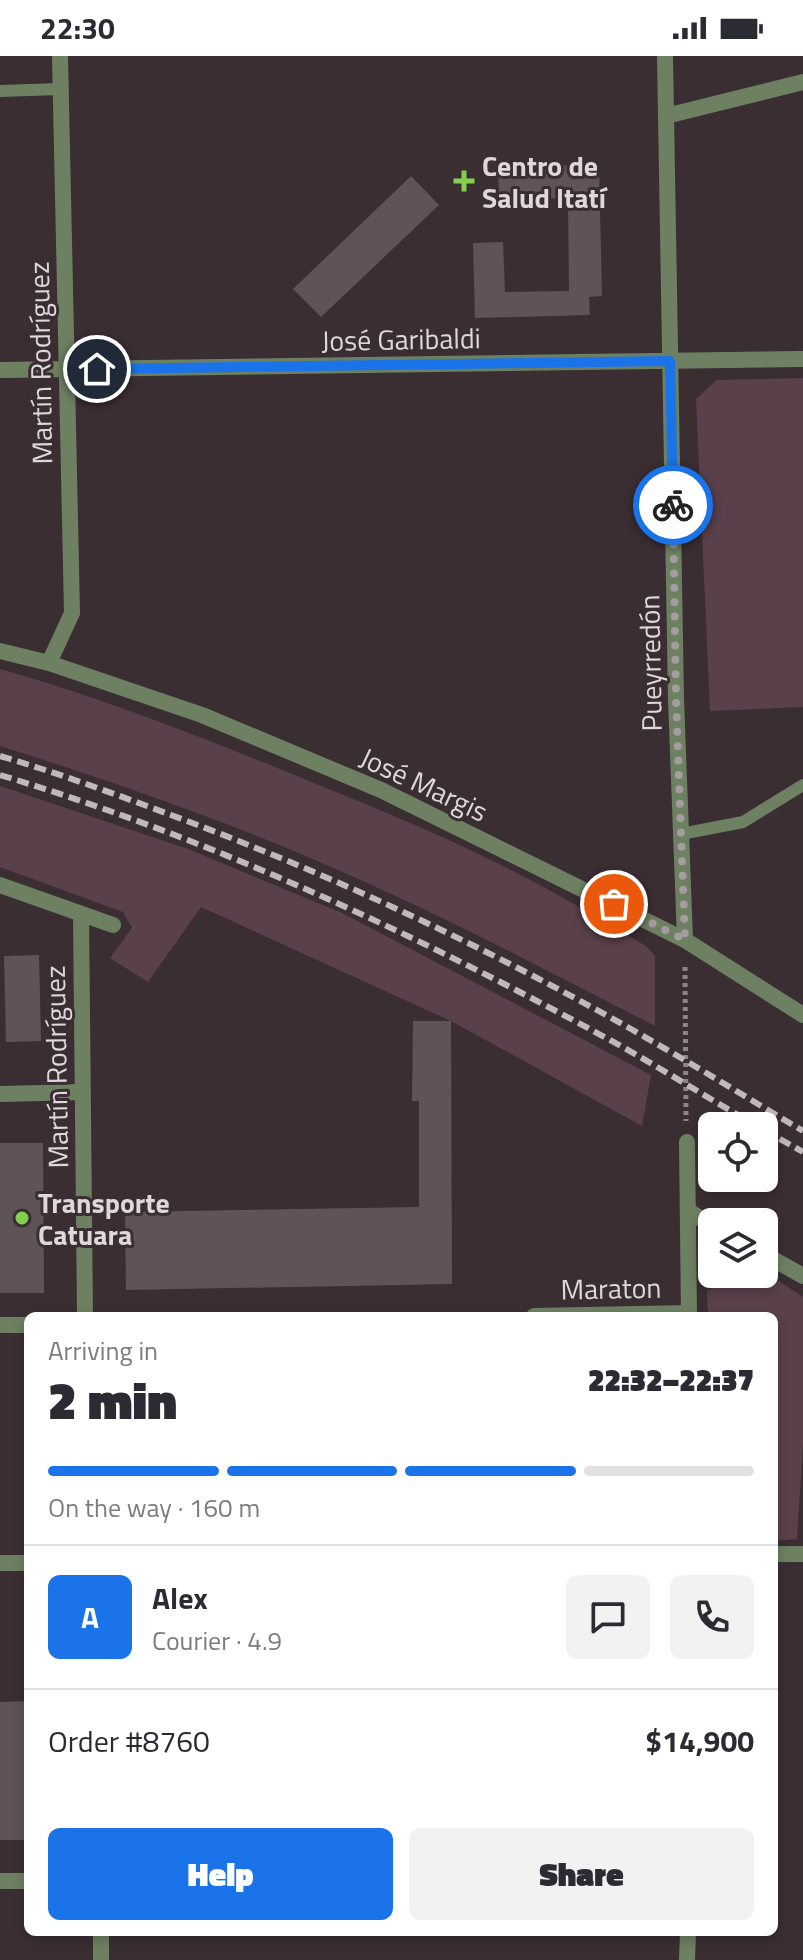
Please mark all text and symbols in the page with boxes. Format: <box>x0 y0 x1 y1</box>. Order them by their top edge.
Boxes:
text: 22:30 <box>40 5 115 51</box>
place label: Centro de Salud Itatí <box>482 144 609 219</box>
marker: Centro de Salud Itatí <box>453 170 475 192</box>
street label: Martín Rodríguez <box>17 261 63 465</box>
street label: José Garibaldi <box>321 316 481 362</box>
pin <box>63 335 131 403</box>
icon: home <box>75 347 119 391</box>
courier <box>633 465 713 545</box>
icon: bike <box>651 483 695 527</box>
street label: Pueyrredón <box>627 594 673 732</box>
street label: José Margis <box>353 736 495 832</box>
pin <box>580 870 648 938</box>
icon: bag <box>592 882 636 926</box>
street label: Martín Rodríguez <box>33 965 79 1169</box>
map controls <box>698 1112 778 1288</box>
button: locate <box>698 1112 778 1192</box>
place label: Transporte Catuara <box>38 1181 170 1256</box>
button: layers <box>698 1208 778 1288</box>
marker: Transporte Catuara <box>13 1209 31 1227</box>
street label: Maraton <box>560 1266 662 1310</box>
text: Arriving in <box>48 1331 158 1370</box>
text: 22:32–22:37 <box>588 1357 754 1403</box>
text: 2 min <box>48 1360 177 1439</box>
text: On the way · 160 m <box>48 1488 260 1527</box>
text: Alex <box>152 1575 208 1621</box>
button: chat <box>566 1575 650 1659</box>
button: phone <box>670 1575 754 1659</box>
text: A <box>81 1594 99 1640</box>
text: Courier · 4.9 <box>152 1621 282 1660</box>
text: Order #8760 <box>48 1718 210 1764</box>
text: $14,900 <box>645 1718 754 1764</box>
button: Help <box>48 1828 393 1920</box>
button: Share <box>409 1828 754 1920</box>

